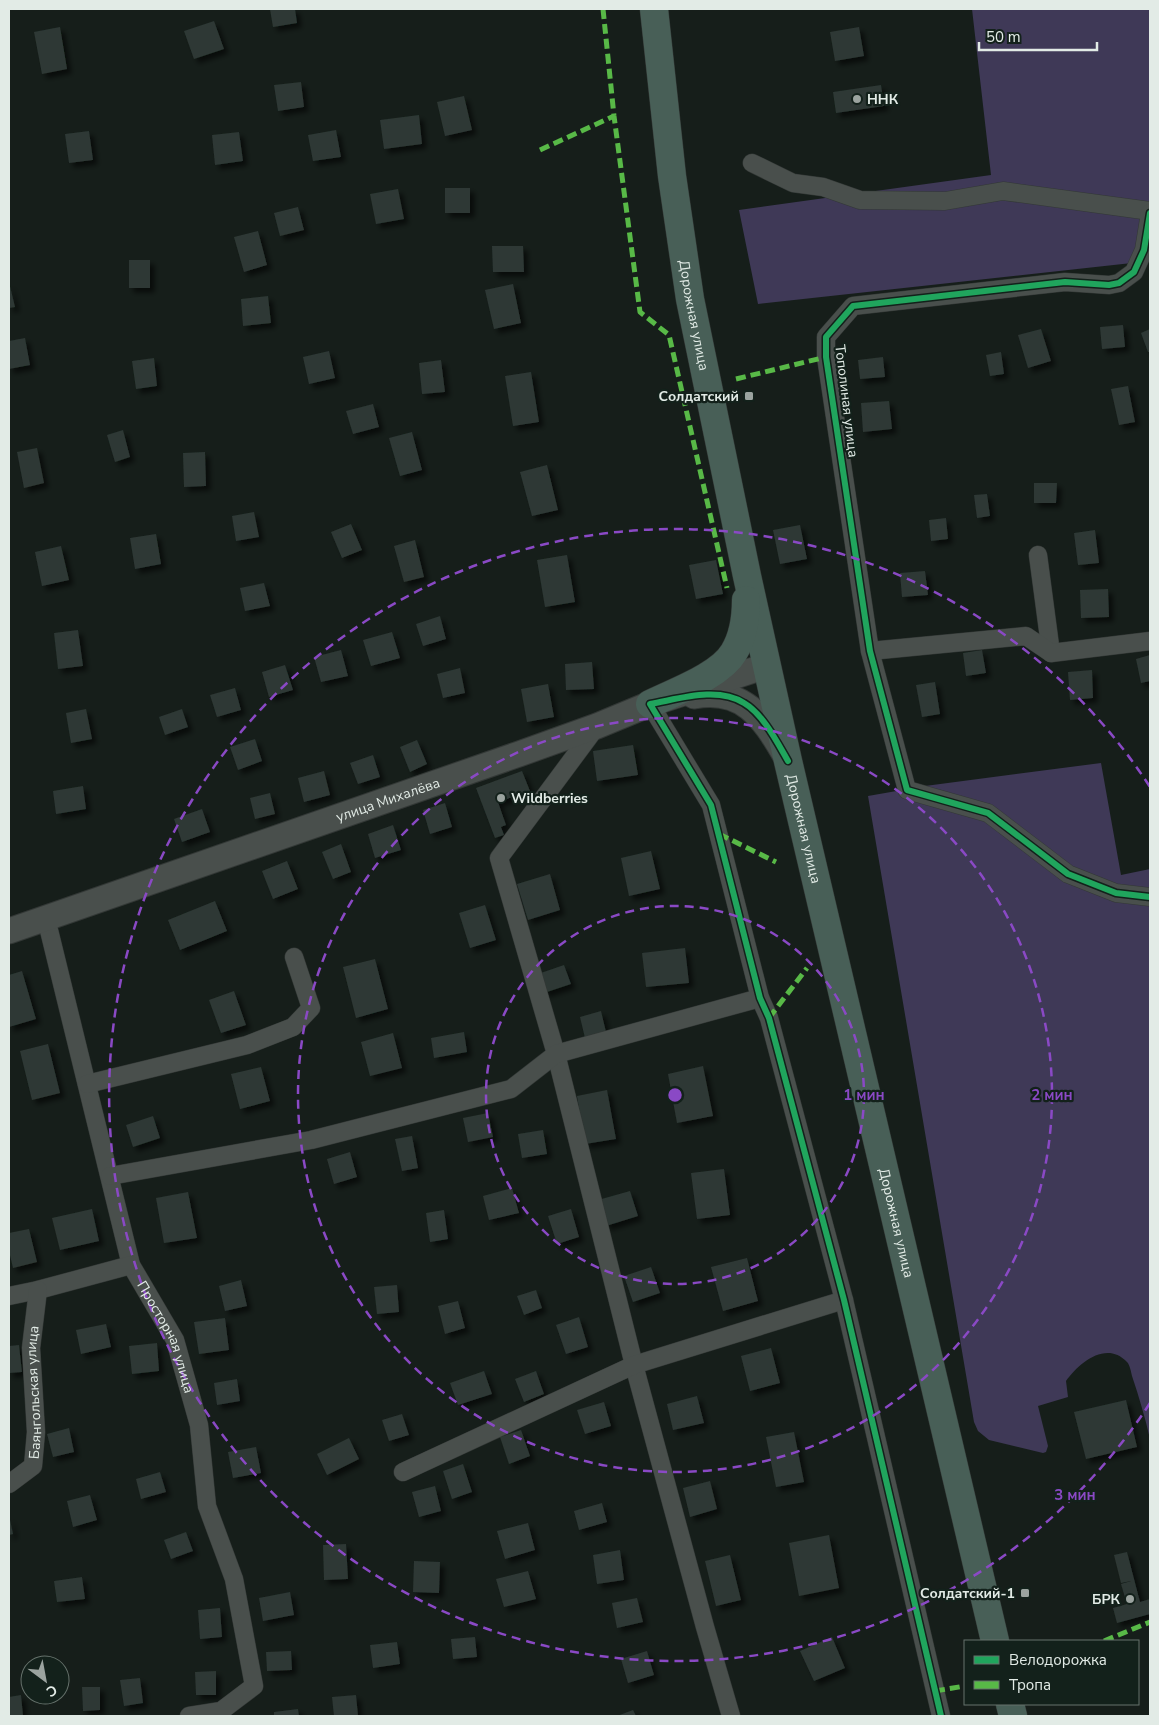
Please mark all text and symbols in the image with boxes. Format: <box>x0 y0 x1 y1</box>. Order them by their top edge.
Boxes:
scale bar <box>979 20 1096 52</box>
text: 50 m <box>986 27 1021 47</box>
place label: ННК <box>867 90 899 109</box>
marker: ННК <box>851 93 863 105</box>
street label: Дорожная улица <box>674 259 713 372</box>
street label: Тополиная улица <box>830 344 863 459</box>
place label: Солдатский <box>659 387 739 406</box>
marker: Солдатский <box>743 390 755 402</box>
street label: Дорожная улица <box>781 772 825 885</box>
street label: улица Михалёва <box>334 773 442 827</box>
place label: Wildberries <box>511 789 588 808</box>
marker: Wildberries <box>495 792 507 804</box>
text: 1 мин <box>843 1085 885 1105</box>
text: 2 мин <box>1031 1085 1073 1105</box>
centre of rings <box>666 1086 684 1104</box>
street label: Дорожная улица <box>874 1166 918 1280</box>
street label: Просторная улица <box>132 1278 199 1395</box>
street label: Баянгольская улица <box>22 1324 46 1460</box>
text: 3 мин <box>1054 1485 1096 1505</box>
place label: Солдатский-1 <box>920 1584 1015 1603</box>
marker: Солдатский-1 <box>1019 1587 1031 1599</box>
place label: БРК <box>1092 1590 1121 1609</box>
marker: БРК <box>1124 1593 1136 1605</box>
legend <box>964 1640 1139 1705</box>
text: Велодорожка <box>1009 1650 1107 1670</box>
north arrow <box>20 1655 70 1705</box>
text: Тропа <box>1009 1675 1051 1695</box>
text: С <box>42 1680 61 1701</box>

